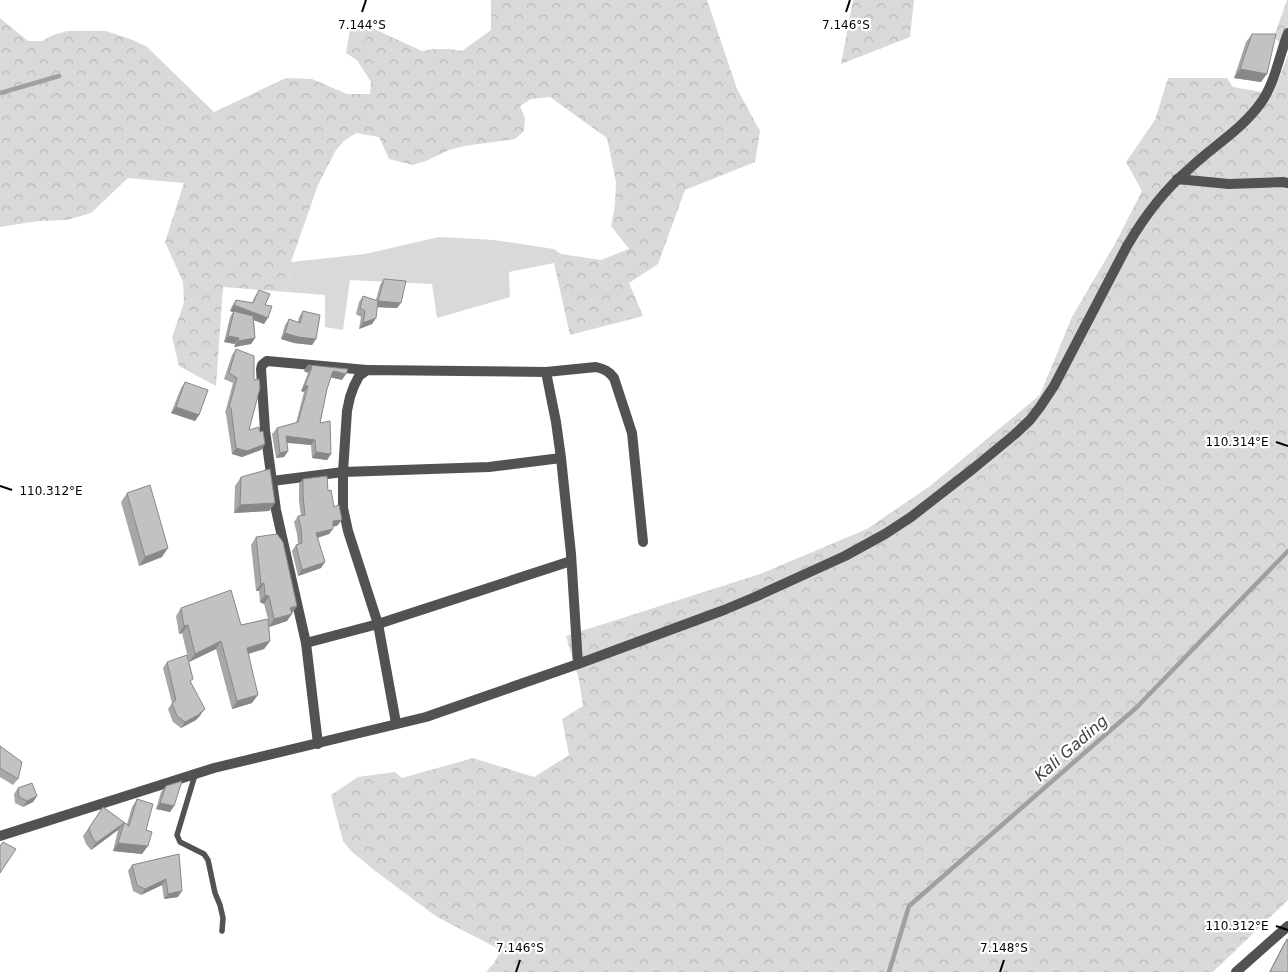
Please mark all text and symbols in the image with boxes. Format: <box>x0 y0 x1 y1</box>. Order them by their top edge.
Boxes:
text: 7.144°S <box>338 18 386 32</box>
text: 7.146°S <box>822 18 870 32</box>
text: 110.314°E <box>1205 435 1269 449</box>
text: 110.312°E <box>19 484 83 498</box>
water label: Kali Gading <box>1030 711 1112 785</box>
text: 110.312°E <box>1205 919 1269 933</box>
text: 7.146°S <box>496 941 544 955</box>
text: 7.148°S <box>980 941 1028 955</box>

